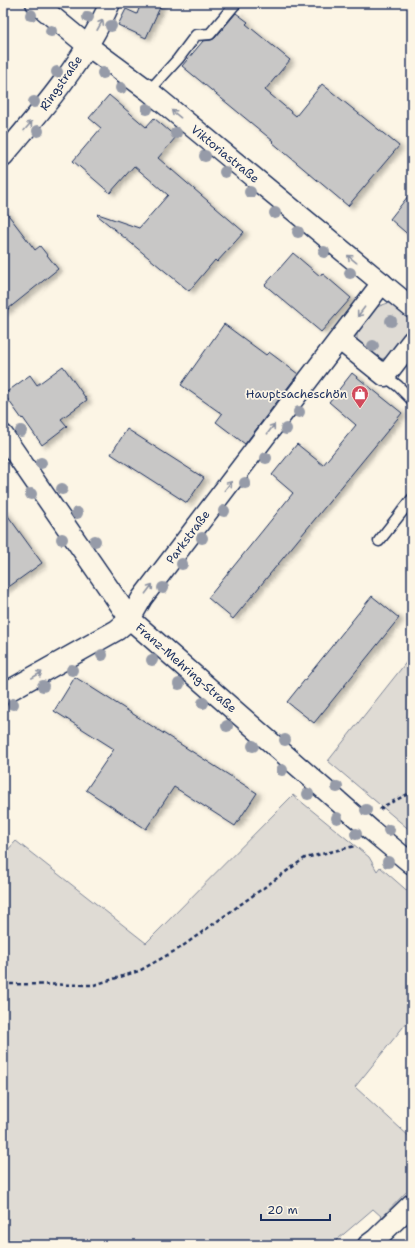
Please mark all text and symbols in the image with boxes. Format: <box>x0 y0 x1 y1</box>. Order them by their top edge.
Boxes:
one-way arrow <box>96 19 104 31</box>
street label: Ringstraße <box>36 52 86 114</box>
one-way arrow <box>171 109 181 118</box>
one-way arrow <box>24 121 33 132</box>
street label: Viktoriastraße <box>187 121 263 187</box>
one-way arrow <box>347 254 358 263</box>
one-way arrow <box>357 306 365 317</box>
shop icon: Hauptsacheschön <box>350 384 370 409</box>
place label: Hauptsacheschön <box>246 386 347 402</box>
one-way arrow <box>267 424 276 435</box>
one-way arrow <box>223 481 232 492</box>
street label: Parkstraße <box>163 507 214 567</box>
one-way arrow <box>145 584 153 595</box>
street label: Franz-Mehring-Straße <box>132 620 240 716</box>
one-way arrow <box>31 671 43 679</box>
scale bar <box>261 1196 330 1222</box>
text: 20 m <box>267 1202 298 1218</box>

